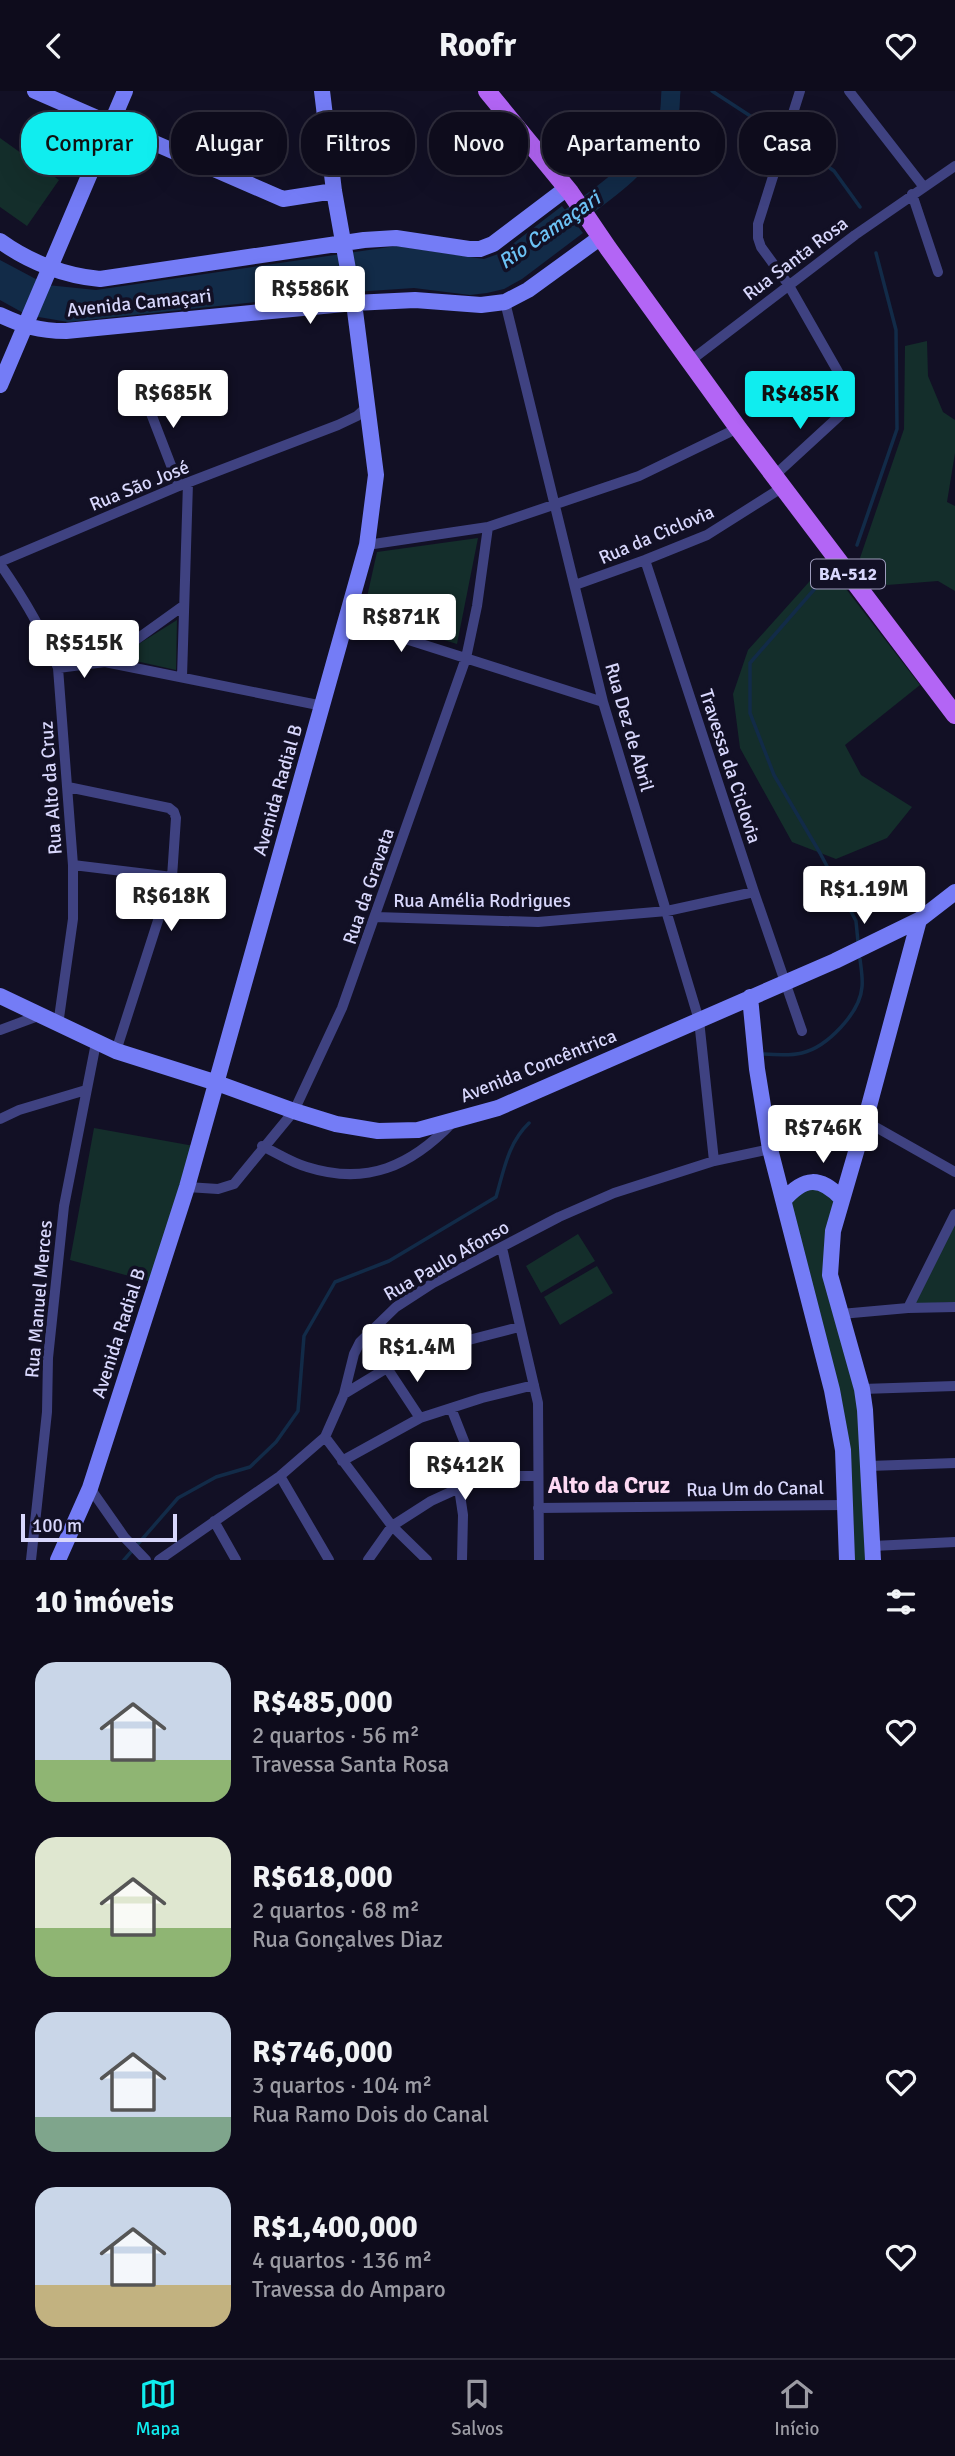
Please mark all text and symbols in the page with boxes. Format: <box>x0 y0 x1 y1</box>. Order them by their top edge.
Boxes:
text: Roofr <box>439 26 516 65</box>
icon: back <box>35 27 73 65</box>
icon: heart <box>882 27 920 65</box>
chip: Comprar <box>21 112 157 175</box>
chip: Alugar <box>171 112 287 175</box>
chip: Filtros <box>301 112 415 175</box>
chip: Novo <box>429 112 528 175</box>
chip: Apartamento <box>542 112 725 175</box>
chip: Casa <box>739 112 836 175</box>
water label: Rio Camaçari <box>493 184 607 275</box>
street label: Rua Santa Rosa <box>738 212 853 306</box>
pin: R$586K <box>253 267 367 326</box>
text: R$586K <box>271 274 349 303</box>
street label: Avenida Camaçari <box>66 283 213 323</box>
pin: R$685K <box>116 371 230 430</box>
pin: R$485K <box>743 371 857 431</box>
text: R$685K <box>134 378 212 407</box>
text: R$485K <box>761 379 839 408</box>
street label: Rua São José <box>86 455 193 517</box>
street label: Rua da Ciclovia <box>595 500 718 570</box>
road number: BA-512 <box>811 559 885 589</box>
pin: R$871K <box>344 595 458 654</box>
text: R$871K <box>362 602 440 631</box>
pin: R$515K <box>27 621 141 680</box>
text: R$515K <box>45 628 123 657</box>
street label: Rua Dez de Abril <box>599 660 659 795</box>
street label: Travessa da Ciclovia <box>694 686 766 846</box>
street label: Rua Alto da Cruz <box>34 720 68 855</box>
street label: Avenida Radial B <box>248 722 308 859</box>
street label: Rua da Gravata <box>338 825 400 948</box>
pin: R$1.19M <box>799 867 929 926</box>
pin: R$618K <box>114 873 228 933</box>
text: R$1.19M <box>819 874 909 903</box>
text: R$618K <box>132 881 210 910</box>
street label: Rua Amélia Rodrigues <box>393 889 571 913</box>
street label: Avenida Concêntrica <box>457 1024 620 1108</box>
pin: R$746K <box>766 1105 880 1165</box>
text: R$746K <box>784 1113 862 1142</box>
street label: Rua Paulo Afonso <box>379 1215 514 1307</box>
street label: Rua Manuel Merces <box>20 1219 58 1379</box>
street label: Avenida Radial B <box>87 1265 151 1401</box>
pin: R$1.4M <box>360 1325 474 1384</box>
text: R$1.4M <box>378 1332 456 1361</box>
pin: R$412K <box>408 1443 522 1502</box>
text: R$412K <box>426 1450 504 1479</box>
district label: Alto da Cruz <box>548 1471 670 1500</box>
street label: Rua Um do Canal <box>686 1476 824 1502</box>
scale bar <box>21 1511 177 1543</box>
text: 100 m <box>32 1514 82 1538</box>
icon: filters <box>882 1583 920 1621</box>
text: 10 imóveis <box>35 1584 174 1621</box>
text: R$485,000 <box>252 1684 393 1721</box>
icon: home <box>91 1690 175 1774</box>
icon: heart <box>882 1713 920 1751</box>
text: 2 quartos · 56 m² <box>252 1721 420 1750</box>
text: Travessa Santa Rosa <box>252 1750 449 1779</box>
text: R$618,000 <box>252 1859 393 1896</box>
icon: home <box>91 1865 175 1949</box>
icon: heart <box>882 1888 920 1926</box>
text: 2 quartos · 68 m² <box>252 1896 420 1925</box>
text: Rua Gonçalves Diaz <box>252 1925 443 1954</box>
text: R$746,000 <box>252 2034 393 2071</box>
icon: home <box>91 2040 175 2124</box>
icon: heart <box>882 2063 920 2101</box>
text: 3 quartos · 104 m² <box>252 2071 432 2100</box>
text: Rua Ramo Dois do Canal <box>252 2100 489 2129</box>
text: R$1,400,000 <box>252 2209 418 2246</box>
icon: home <box>91 2215 175 2299</box>
icon: heart <box>882 2238 920 2276</box>
text: 4 quartos · 136 m² <box>252 2246 432 2275</box>
text: Travessa do Amparo <box>252 2275 446 2304</box>
tab: Mapa <box>135 2375 180 2441</box>
tab: Salvos <box>451 2375 503 2441</box>
tab: Início <box>774 2375 820 2441</box>

